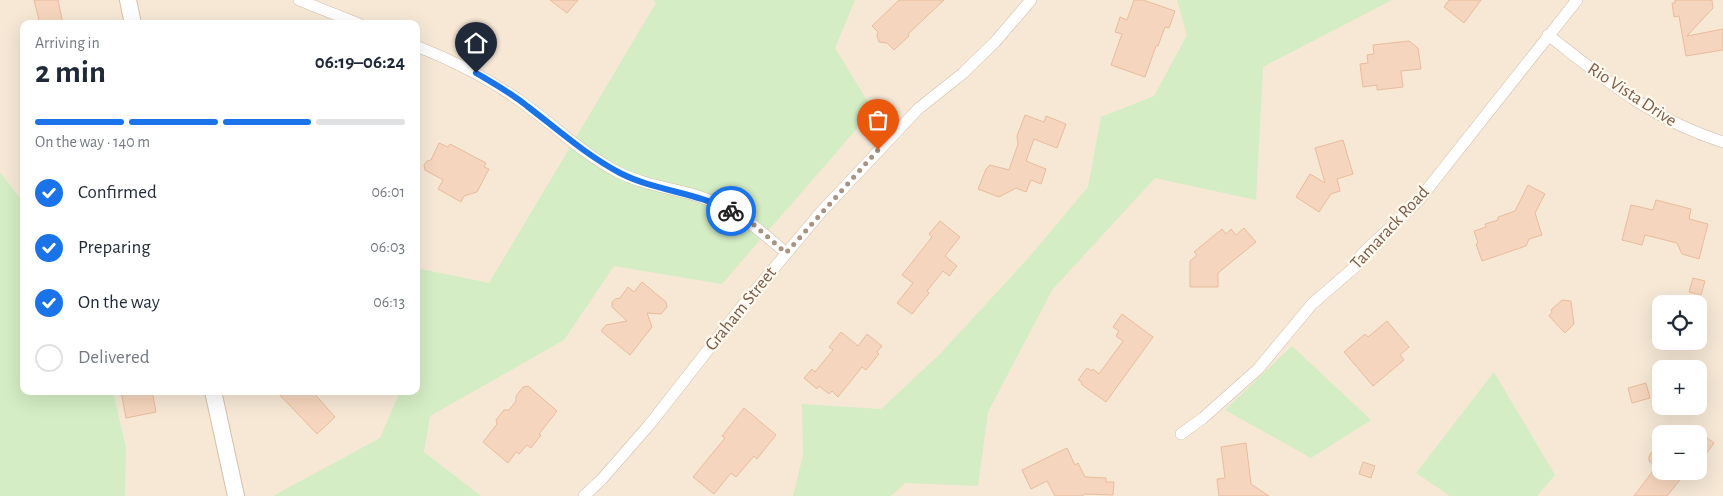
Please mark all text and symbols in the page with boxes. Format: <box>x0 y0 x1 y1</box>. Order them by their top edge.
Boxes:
pin <box>455 22 497 73</box>
icon: home <box>462 29 490 57</box>
text: Arriving in <box>35 35 100 51</box>
text: 06:19–06:24 <box>315 53 405 72</box>
text: 2 min <box>35 56 106 88</box>
street label: Rio Vista Drive <box>1584 60 1680 130</box>
pin <box>857 99 899 150</box>
icon: bag <box>864 106 892 134</box>
text: On the way · 140 m <box>35 134 150 150</box>
icon: check <box>35 179 63 207</box>
text: Confirmed <box>78 183 157 202</box>
street label: Tamarack Road <box>1347 183 1433 273</box>
text: 06:01 <box>371 184 405 200</box>
courier <box>706 186 756 236</box>
icon: bike <box>717 197 745 225</box>
icon: check <box>35 234 63 262</box>
text: Preparing <box>78 238 151 257</box>
text: 06:03 <box>370 239 405 255</box>
street label: Graham Street <box>702 264 780 354</box>
icon: check <box>35 289 63 317</box>
text: On the way <box>78 293 160 312</box>
text: 06:13 <box>373 294 405 310</box>
map controls <box>1652 295 1707 480</box>
button: locate <box>1652 295 1707 350</box>
text: Delivered <box>78 348 150 367</box>
button: + <box>1652 360 1707 415</box>
button: − <box>1652 425 1707 480</box>

